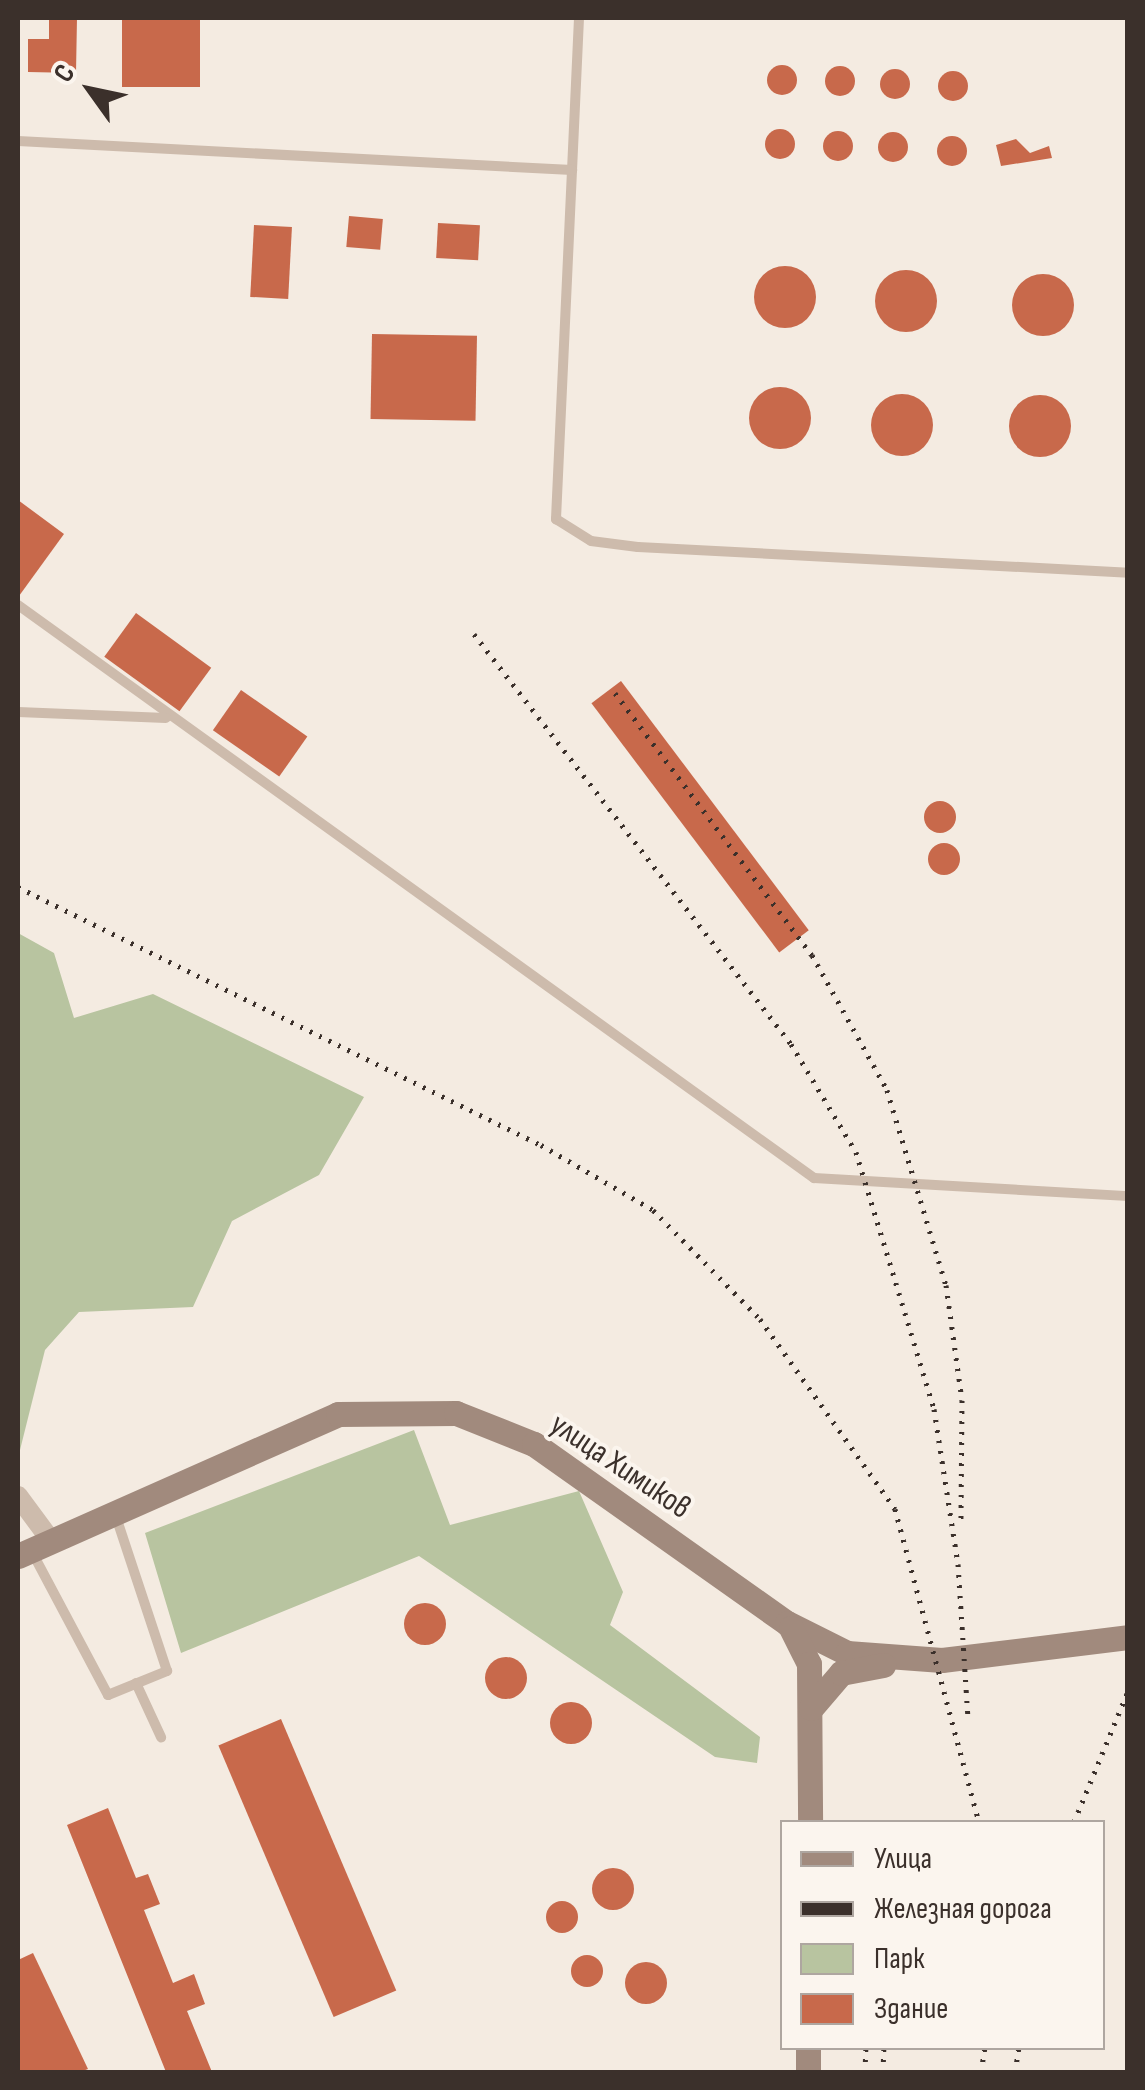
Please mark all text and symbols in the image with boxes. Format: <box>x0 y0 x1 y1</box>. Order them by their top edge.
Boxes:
north arrow <box>40 40 140 140</box>
text: С <box>47 58 82 88</box>
street label: улица Химиков <box>542 1406 698 1528</box>
legend <box>780 1820 1105 2050</box>
text: Улица <box>874 1841 932 1877</box>
text: Железная дорога <box>874 1891 1052 1927</box>
text: Парк <box>874 1941 925 1977</box>
text: Здание <box>874 1991 948 2027</box>

